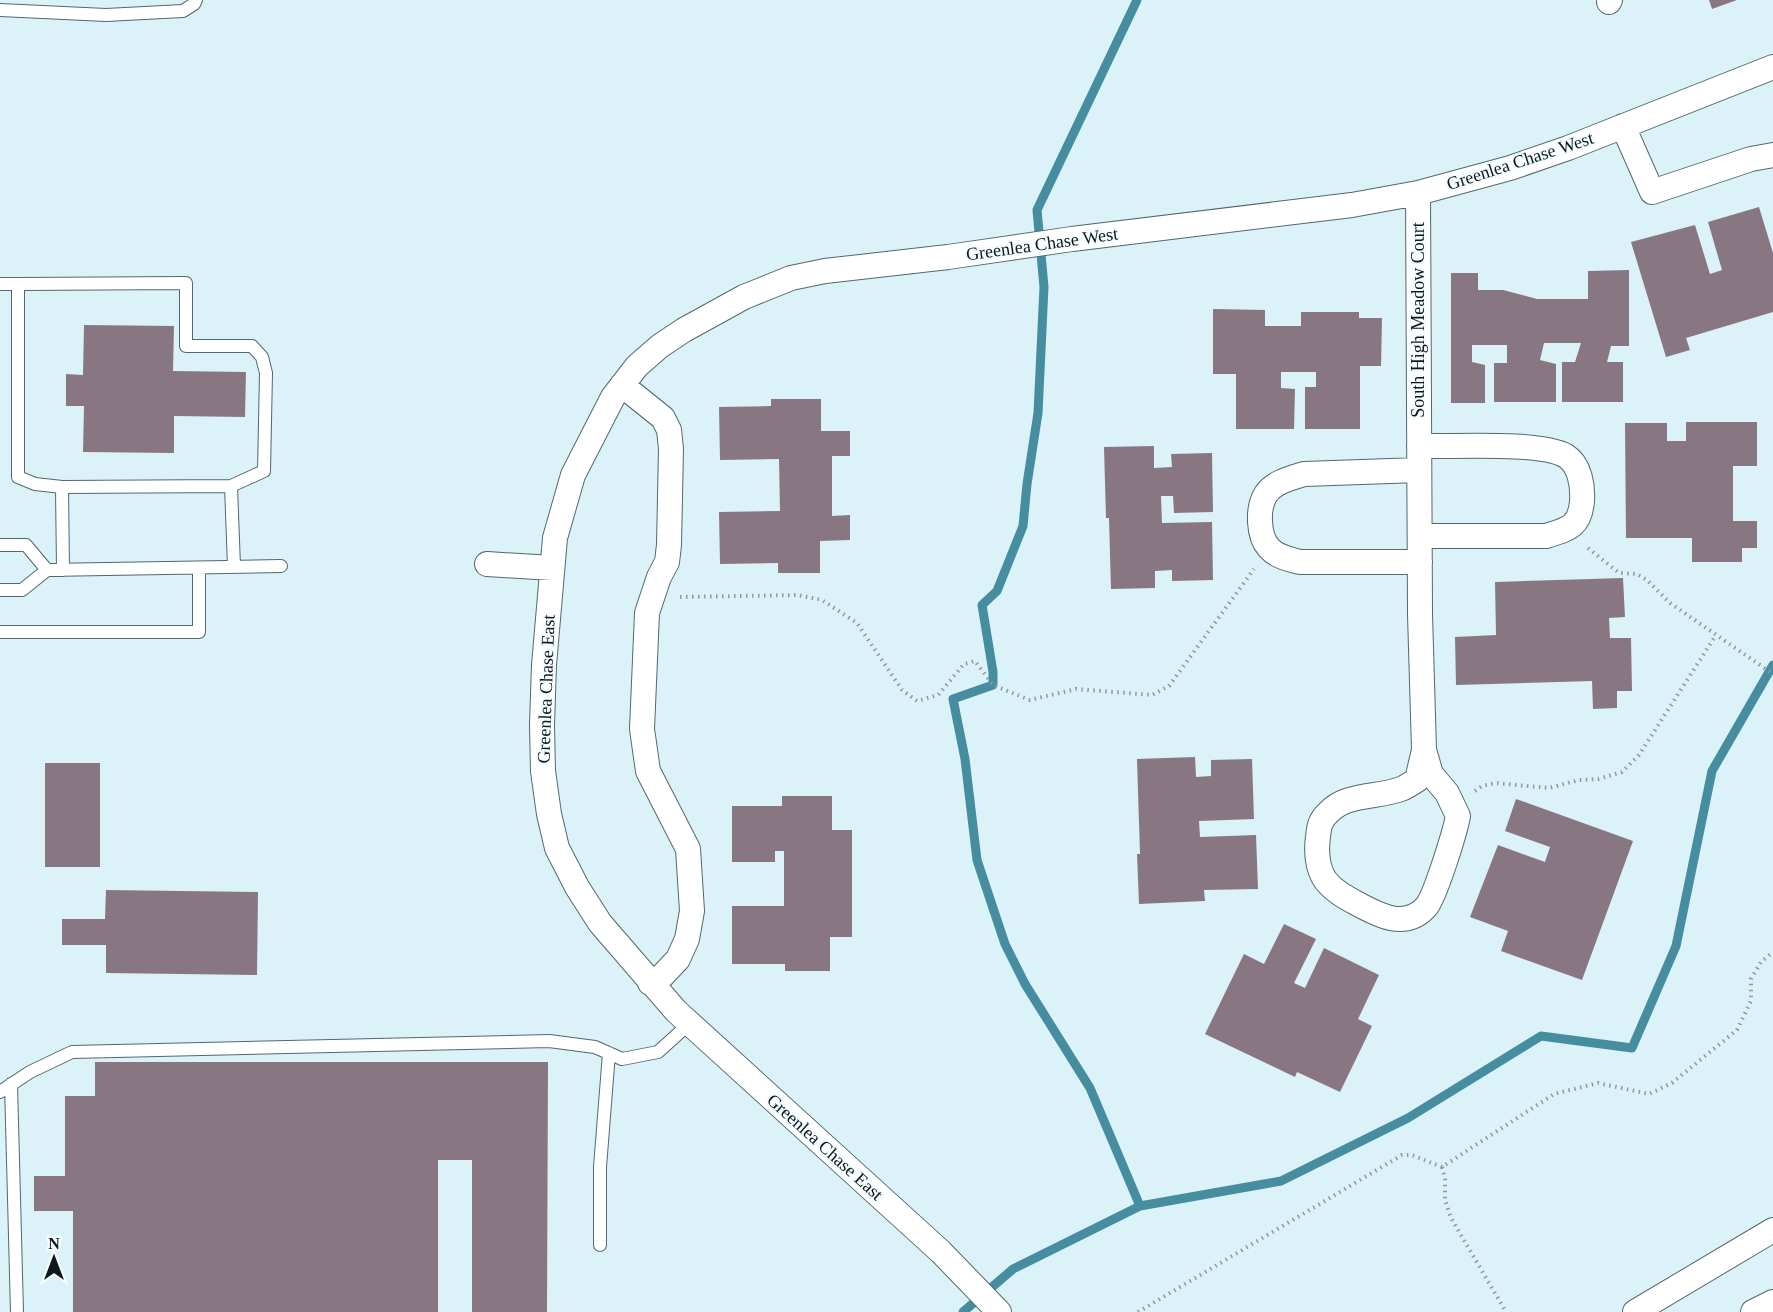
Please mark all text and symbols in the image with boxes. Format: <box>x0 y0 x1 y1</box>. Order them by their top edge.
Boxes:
street label: Greenlea Chase West <box>1444 128 1596 194</box>
street label: South High Meadow Court <box>1408 222 1428 418</box>
street label: Greenlea Chase West <box>965 223 1119 265</box>
street label: Greenlea Chase East <box>533 614 559 764</box>
street label: Greenlea Chase East <box>763 1090 887 1204</box>
north arrow <box>24 1228 84 1288</box>
text: N <box>48 1235 60 1252</box>

